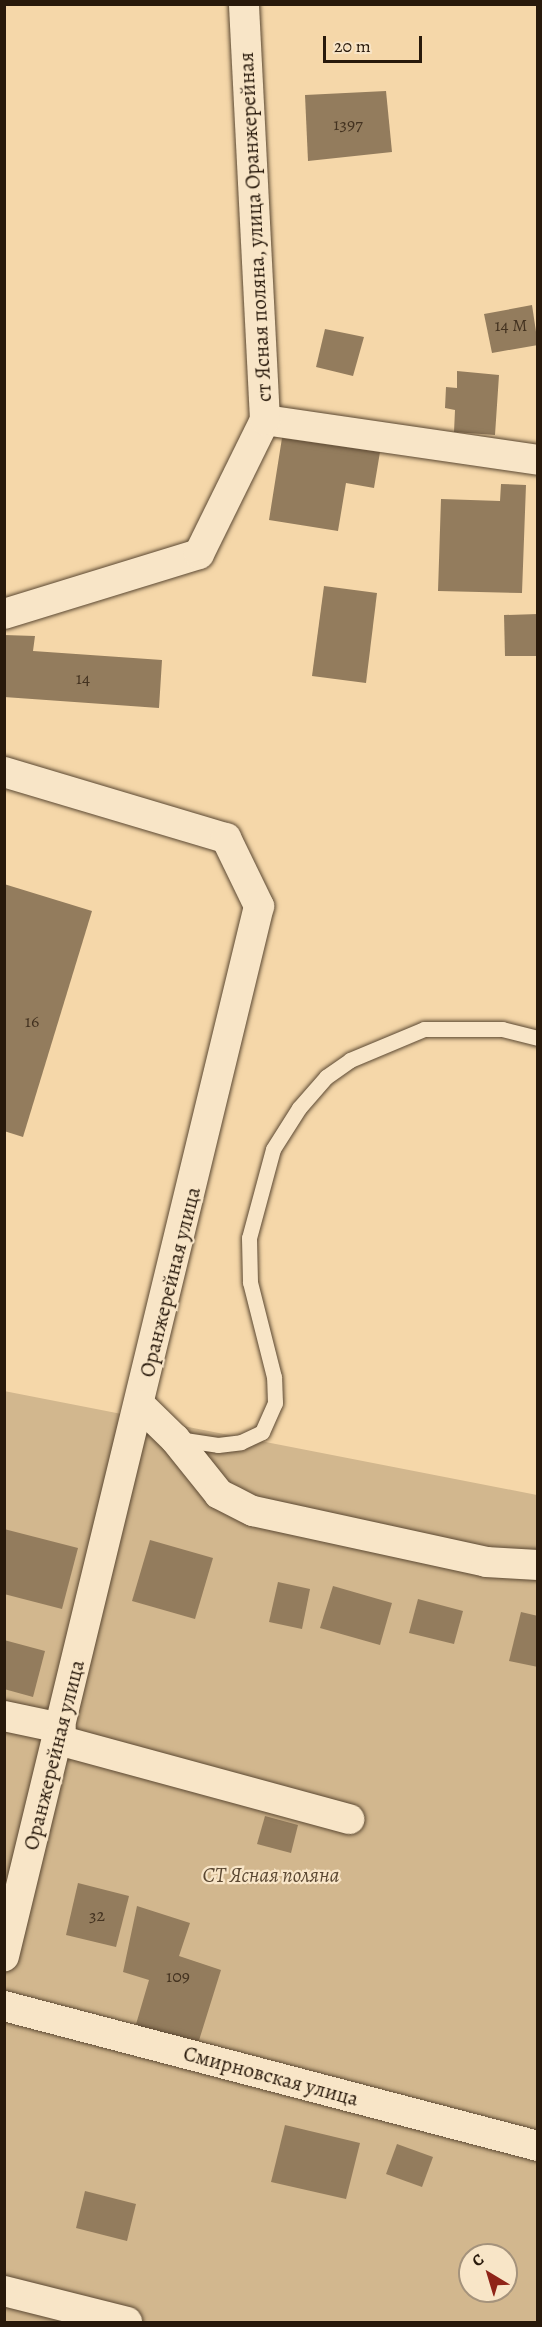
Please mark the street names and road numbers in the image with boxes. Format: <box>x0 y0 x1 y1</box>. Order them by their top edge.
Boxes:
street label: ст Ясная поляна, улица Оранжерейная <box>233 51 277 403</box>
street label: Оранжерейная улица <box>134 1184 206 1380</box>
street label: Оранжерейная улица <box>18 1657 90 1853</box>
street label: Смирновская улица <box>181 2041 361 2111</box>

